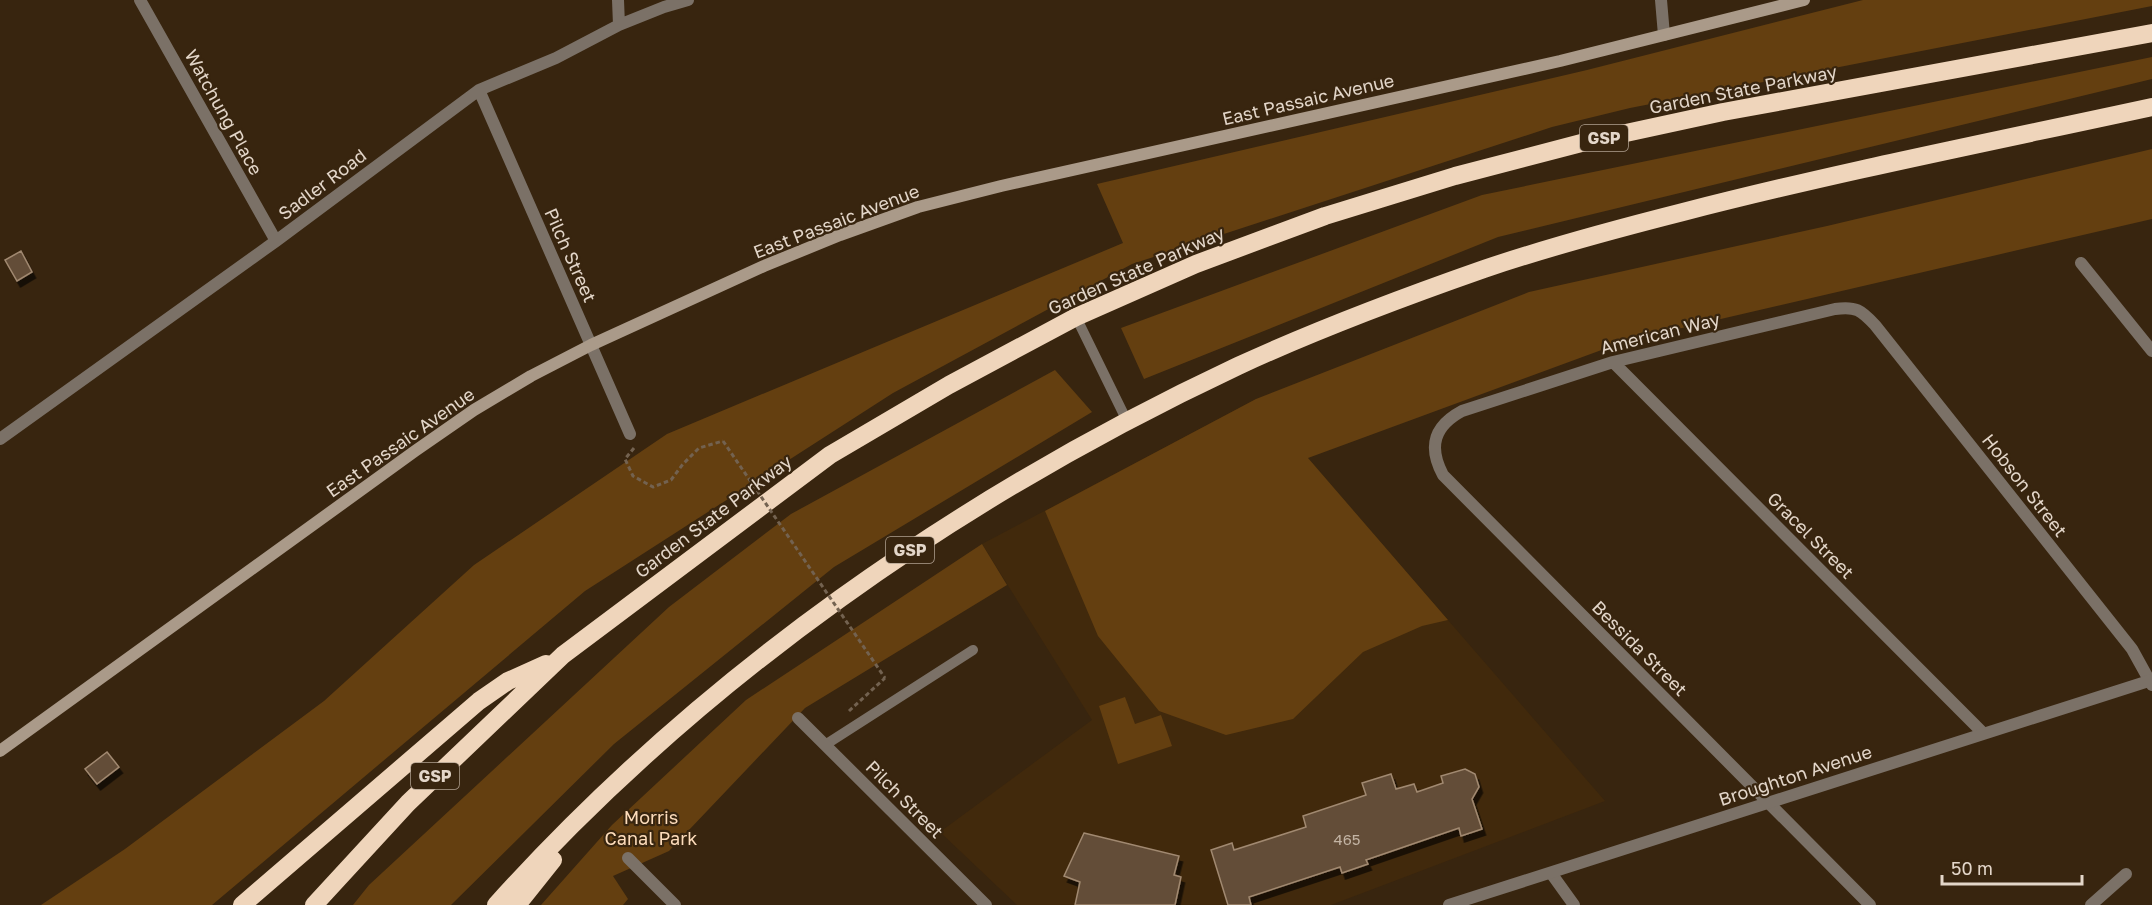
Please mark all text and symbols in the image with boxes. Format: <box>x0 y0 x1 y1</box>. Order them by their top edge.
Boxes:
street label: Watchung Place <box>180 45 268 179</box>
street label: Garden State Parkway <box>1647 60 1839 118</box>
street label: East Passaic Avenue <box>1220 68 1396 130</box>
road number: GSP <box>1580 125 1628 151</box>
street label: Sadler Road <box>274 144 370 224</box>
street label: East Passaic Avenue <box>750 179 922 263</box>
street label: Pilch Street <box>540 204 602 306</box>
street label: Garden State Parkway <box>1044 221 1228 319</box>
street label: American Way <box>1598 308 1722 358</box>
street label: East Passaic Avenue <box>322 383 478 501</box>
street label: Hobson Street <box>1978 429 2072 541</box>
street label: Garden State Parkway <box>630 450 796 582</box>
street label: Gracel Street <box>1763 487 1859 583</box>
road number: GSP <box>886 537 934 563</box>
street label: Bessida Street <box>1588 596 1692 700</box>
street label: Broughton Avenue <box>1716 740 1874 810</box>
street label: Pilch Street <box>862 756 948 842</box>
road number: GSP <box>411 763 459 789</box>
park label: Morris Canal Park <box>605 806 697 849</box>
house number: 465 <box>1334 830 1360 848</box>
scale bar <box>1942 848 2082 886</box>
text: 50 m <box>1951 857 1993 879</box>

